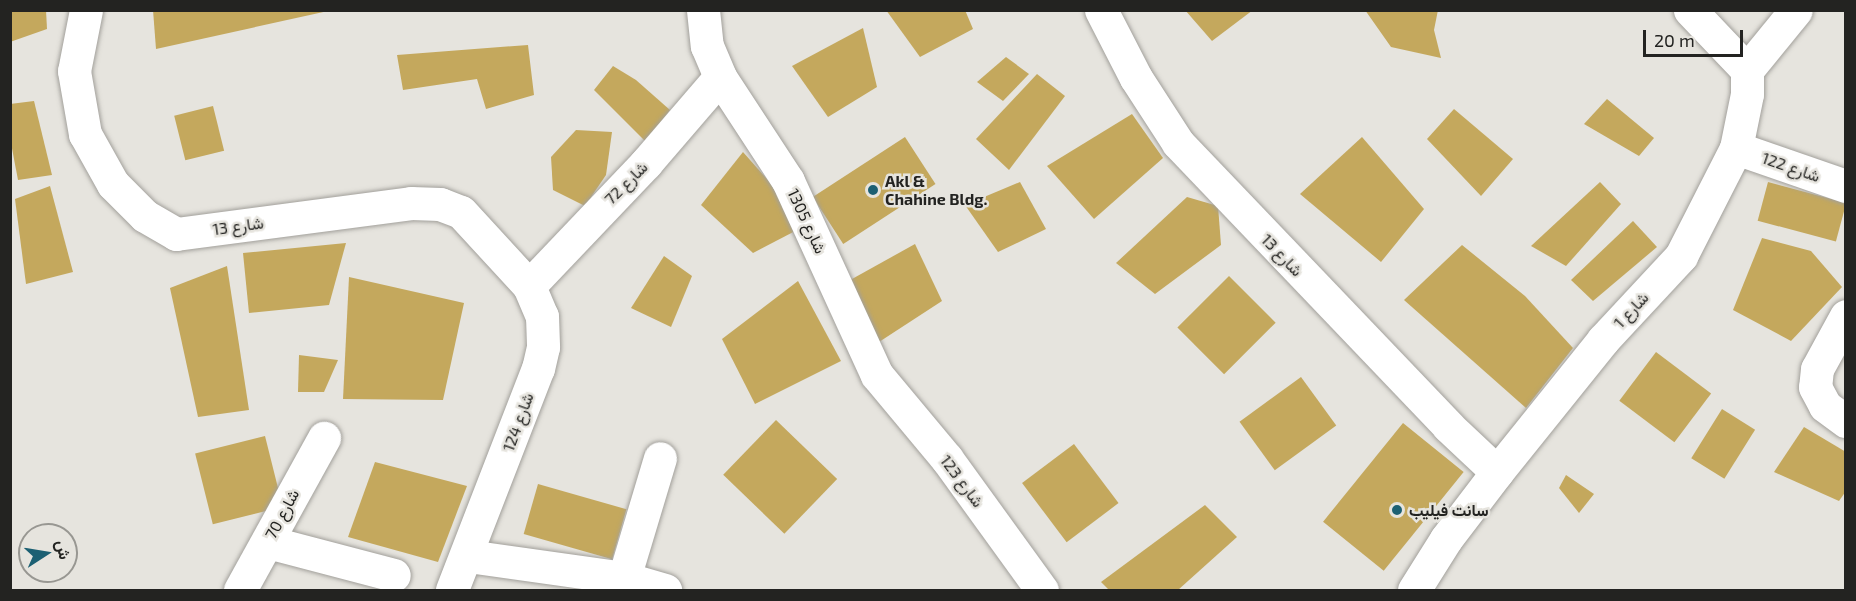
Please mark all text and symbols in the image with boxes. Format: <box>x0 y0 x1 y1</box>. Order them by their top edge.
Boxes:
scale bar <box>1646 18 1746 56</box>
text: 20 m <box>1654 29 1695 51</box>
street label: شارع 122 <box>1759 148 1823 186</box>
street label: شارع 72 <box>600 157 652 209</box>
place label: Akl & Chahine Bldg. <box>885 171 988 209</box>
marker: Akl & Chahine Bldg. <box>866 183 880 197</box>
street label: شارع 1305 <box>784 186 830 256</box>
street label: شارع 13 <box>211 213 265 239</box>
street label: شارع 13 <box>1257 230 1307 280</box>
street label: شارع 1 <box>1610 288 1652 332</box>
street label: شارع 124 <box>499 390 537 454</box>
street label: شارع 123 <box>936 451 988 511</box>
street label: شارع 70 <box>261 486 303 542</box>
place label: سانت فيليب <box>1409 500 1489 520</box>
marker: سانت فيليب <box>1390 503 1404 517</box>
north arrow <box>18 523 78 583</box>
text: ش <box>53 538 75 561</box>

